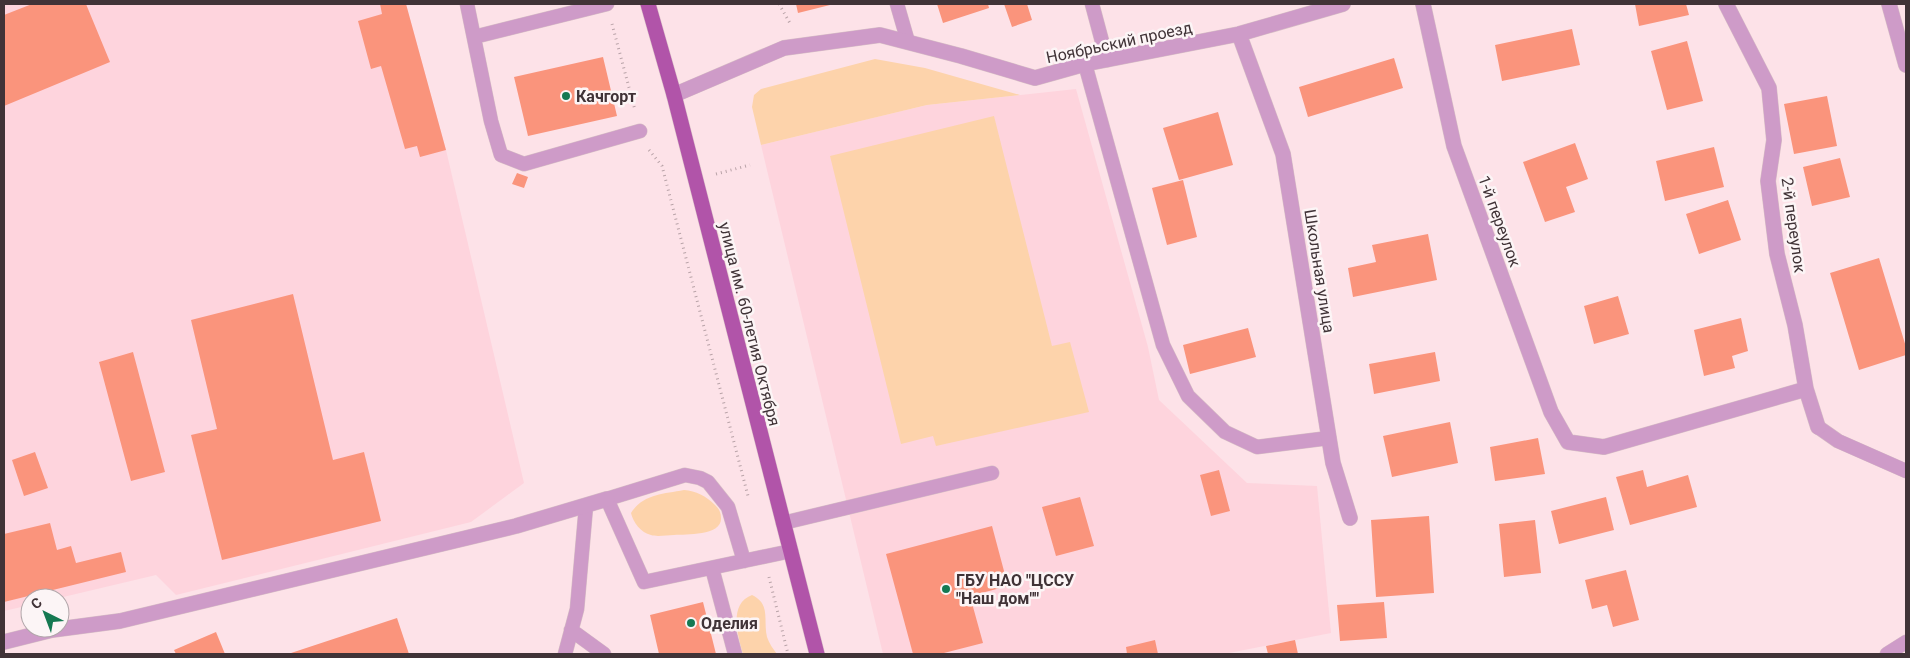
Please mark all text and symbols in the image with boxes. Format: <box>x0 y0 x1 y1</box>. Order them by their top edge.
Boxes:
street label: Ноябрьский проезд <box>1044 18 1194 67</box>
place label: Качгорт <box>576 87 636 106</box>
marker: Качгорт <box>560 90 572 102</box>
street label: 1-й переулок <box>1474 173 1525 270</box>
street label: 2-й переулок <box>1777 176 1810 274</box>
street label: Школьная улица <box>1300 208 1339 334</box>
street label: улица им. 60-летия Октября <box>715 220 784 428</box>
place label: ГБУ НАО "ЦССУ "Наш дом"" <box>956 571 1074 608</box>
marker: ГБУ НАО "ЦССУ "Наш дом"" <box>940 583 952 595</box>
north arrow <box>20 588 70 638</box>
text: С <box>28 594 45 612</box>
place label: Оделия <box>701 614 758 633</box>
marker: Оделия <box>685 617 697 629</box>

